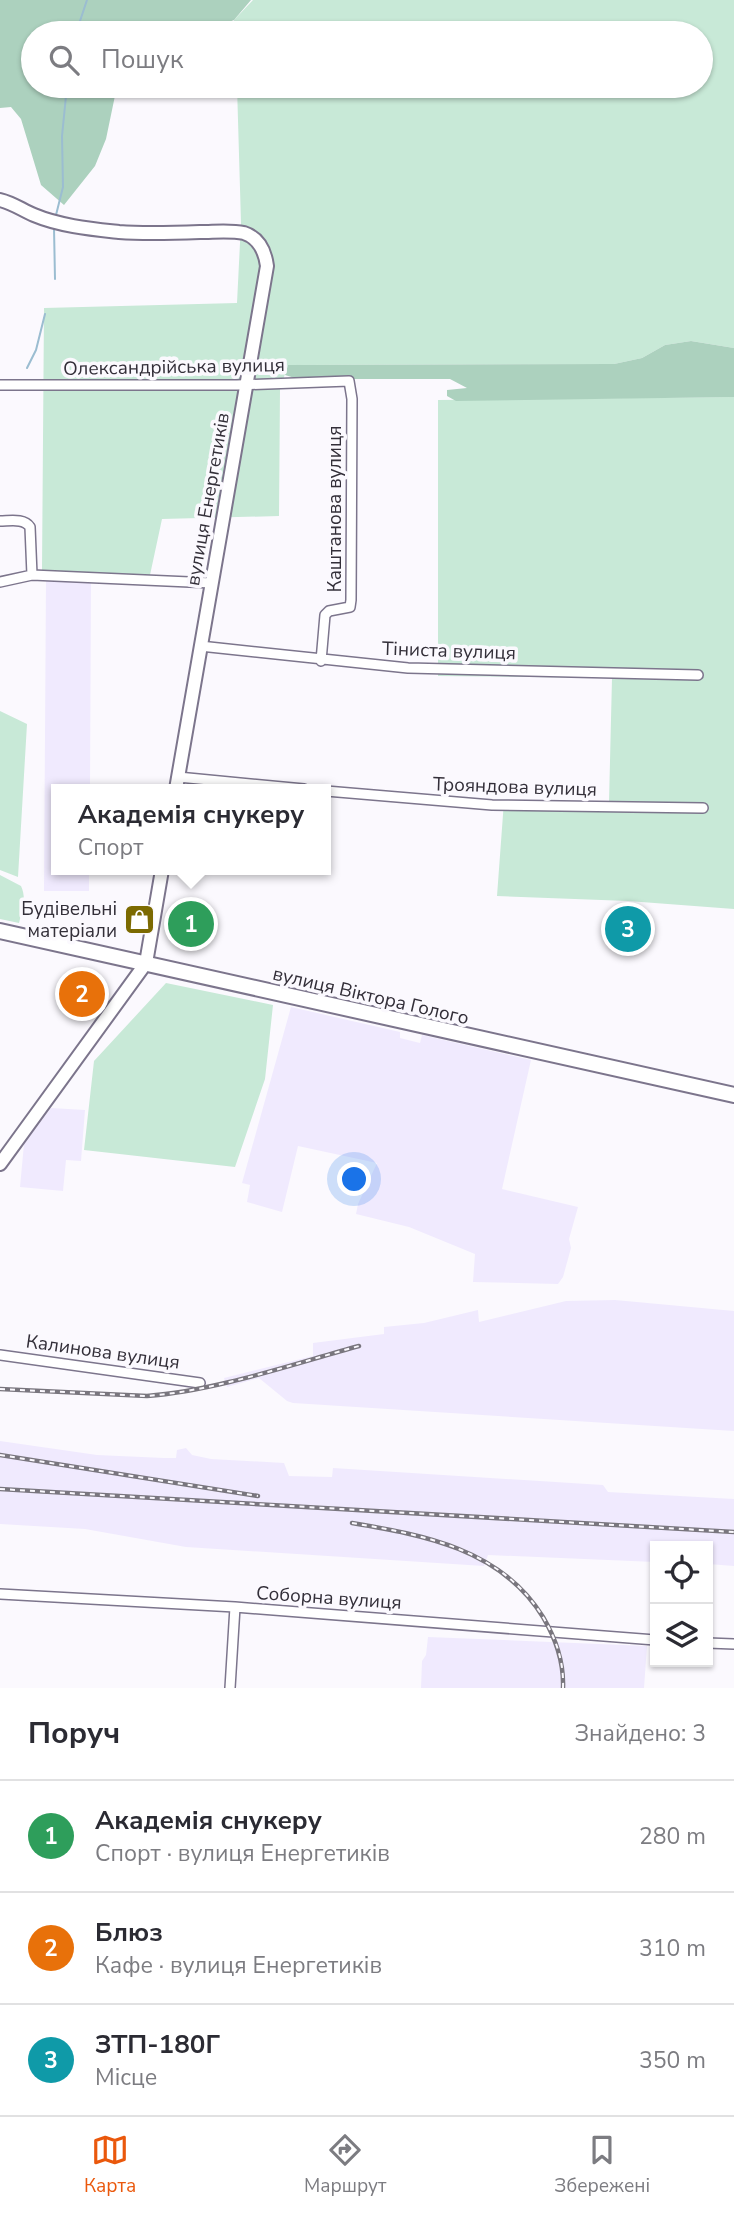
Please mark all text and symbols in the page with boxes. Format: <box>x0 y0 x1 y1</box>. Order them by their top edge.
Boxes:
search box <box>21 21 713 98</box>
icon: search <box>45 41 83 79</box>
text: Пошук <box>101 42 183 77</box>
street label: Олександрійська вулиця <box>63 352 285 382</box>
street label: вулиця Енергетиків <box>180 411 236 588</box>
street label: Каштанова вулиця <box>322 425 348 593</box>
street label: Тіниста вулиця <box>381 636 516 666</box>
street label: Трояндова вулиця <box>432 771 598 803</box>
popup <box>51 784 331 875</box>
text: Академія снукеру <box>78 797 304 832</box>
text: Спорт <box>78 832 143 863</box>
place label: Будівельні матеріали <box>21 896 117 944</box>
pin: 1 <box>168 898 214 950</box>
shop icon: Будівельні матеріали <box>123 902 157 936</box>
pin: 3 <box>605 903 651 955</box>
street label: вулиця Віктора Голого <box>270 961 471 1031</box>
pin: 2 <box>59 968 105 1020</box>
your location <box>337 1162 371 1196</box>
street label: Калинова вулиця <box>24 1328 182 1376</box>
map controls <box>650 1541 713 1667</box>
button: locate <box>650 1541 713 1604</box>
street label: Соборна вулиця <box>255 1580 403 1616</box>
button: layers <box>650 1604 713 1667</box>
text: Поруч <box>28 1713 120 1754</box>
text: Знайдено: 3 <box>574 1718 706 1749</box>
text: Академія снукеру <box>95 1803 322 1838</box>
text: 1 <box>44 1821 58 1852</box>
text: 280 m <box>639 1821 706 1852</box>
text: Спорт · вулиця Енергетиків <box>95 1838 390 1869</box>
text: Блюз <box>95 1915 163 1950</box>
text: 2 <box>44 1933 58 1964</box>
text: 310 m <box>639 1933 706 1964</box>
text: Кафе · вулиця Енергетиків <box>95 1950 382 1981</box>
text: ЗТП-180Г <box>95 2027 220 2062</box>
text: 3 <box>44 2045 58 2076</box>
text: 350 m <box>639 2045 706 2076</box>
text: Місце <box>95 2062 157 2093</box>
tab: Карта <box>84 2131 136 2199</box>
tab: Маршрут <box>304 2131 387 2199</box>
tab: Збережені <box>554 2131 650 2199</box>

